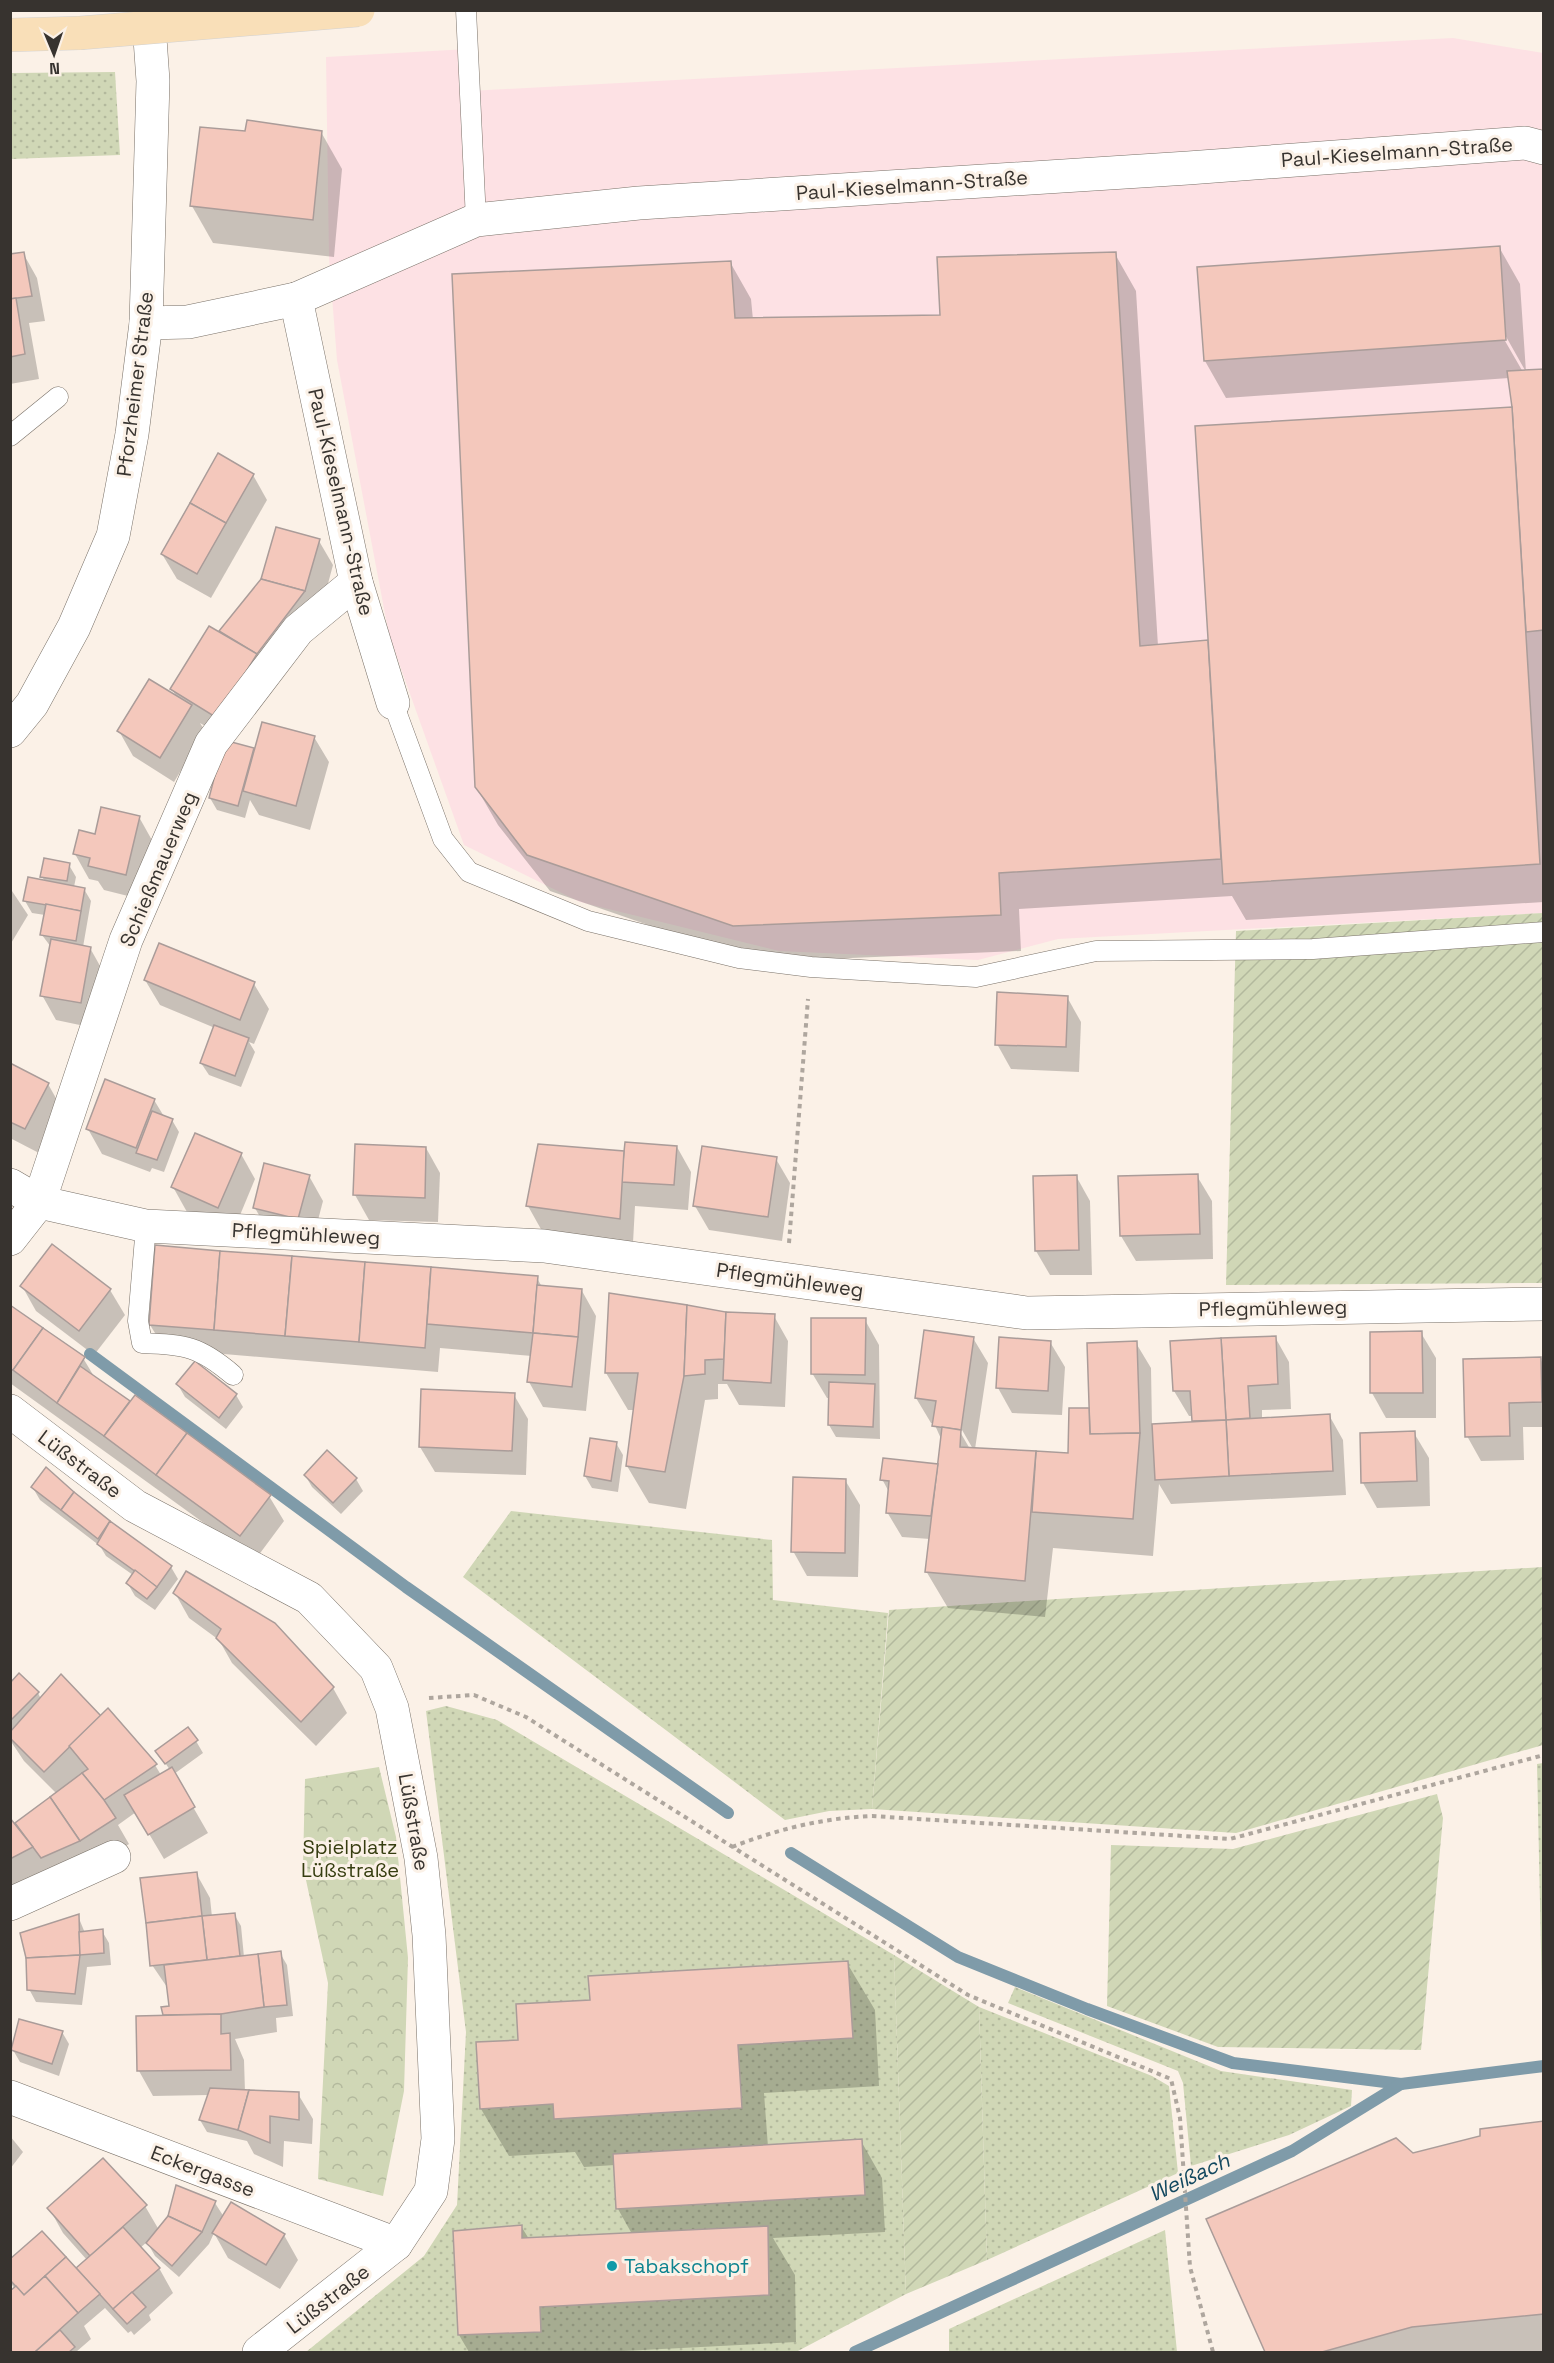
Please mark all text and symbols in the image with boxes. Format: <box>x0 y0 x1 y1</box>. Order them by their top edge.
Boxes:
north arrow <box>24 24 84 84</box>
text: N <box>49 58 60 79</box>
street label: Paul-Kieselmann-Straße <box>1280 131 1514 173</box>
street label: Paul-Kieselmann-Straße <box>795 164 1029 206</box>
street label: Pforzheimer Straße <box>111 290 159 478</box>
street label: Paul-Kieselmann-Straße <box>302 386 380 618</box>
street label: Schießmauerweg <box>114 787 202 951</box>
street label: Pflegmühleweg <box>231 1217 381 1251</box>
street label: Pflegmühleweg <box>715 1257 865 1303</box>
street label: Pflegmühleweg <box>1199 1294 1347 1322</box>
street label: Lüßstraße <box>33 1424 127 1504</box>
street label: Lüßstraße <box>393 1771 435 1873</box>
park label: Spielplatz Lüßstraße <box>301 1834 399 1883</box>
street label: Eckergasse <box>147 2139 259 2203</box>
water label: Weißach <box>1144 2146 1235 2207</box>
place label: Tabakschopf <box>624 2253 749 2279</box>
street label: Lüßstraße <box>281 2259 375 2339</box>
marker: Tabakschopf <box>605 2259 619 2273</box>

